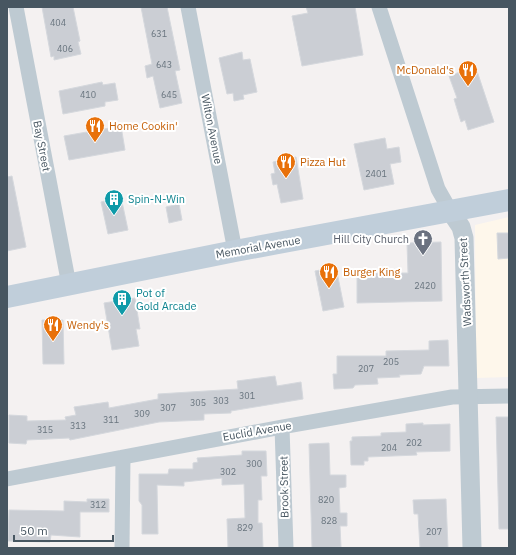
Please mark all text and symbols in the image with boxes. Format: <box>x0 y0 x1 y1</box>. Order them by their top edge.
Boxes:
house number: 404 <box>50 17 66 28</box>
house number: 631 <box>151 28 167 39</box>
house number: 406 <box>57 43 73 54</box>
house number: 643 <box>156 59 172 70</box>
restaurant icon: McDonald's <box>457 59 479 87</box>
place label: McDonald's <box>396 63 454 77</box>
house number: 410 <box>80 89 96 100</box>
house number: 645 <box>161 89 177 100</box>
street label: Wilton Avenue <box>198 93 226 165</box>
restaurant icon: Home Cookin' <box>84 115 106 143</box>
place label: Home Cookin' <box>109 119 178 133</box>
street label: Bay Street <box>30 120 54 173</box>
restaurant icon: Pizza Hut <box>275 151 297 179</box>
place label: Pizza Hut <box>300 155 346 169</box>
house number: 2401 <box>365 168 387 179</box>
building icon: Spin-N-Win <box>103 188 125 216</box>
place label: Spin-N-Win <box>128 192 185 206</box>
church icon: Hill City Church <box>412 228 434 256</box>
place label: Hill City Church <box>333 232 409 246</box>
street label: Memorial Avenue <box>215 233 301 261</box>
street label: Wadsworth Street <box>456 237 474 327</box>
restaurant icon: Burger King <box>318 261 340 289</box>
place label: Burger King <box>343 265 401 279</box>
house number: 2420 <box>414 280 436 291</box>
place label: Pot of Gold Arcade <box>136 286 197 313</box>
building icon: Pot of Gold Arcade <box>111 288 133 316</box>
restaurant icon: Wendy's <box>42 314 64 342</box>
place label: Wendy's <box>67 318 109 332</box>
house number: 205 <box>383 356 399 367</box>
house number: 207 <box>358 363 374 374</box>
house number: 301 <box>239 390 255 401</box>
house number: 303 <box>213 395 229 406</box>
house number: 305 <box>190 397 206 408</box>
house number: 307 <box>160 402 176 413</box>
house number: 309 <box>134 408 150 419</box>
house number: 311 <box>103 414 119 425</box>
street label: Euclid Avenue <box>221 418 293 444</box>
house number: 313 <box>70 420 86 431</box>
house number: 315 <box>37 424 53 435</box>
house number: 202 <box>406 437 422 448</box>
house number: 204 <box>381 442 397 453</box>
street label: Brook Street <box>276 456 292 518</box>
house number: 300 <box>246 458 262 469</box>
house number: 302 <box>220 466 236 477</box>
house number: 820 <box>318 494 334 505</box>
house number: 312 <box>90 499 106 510</box>
house number: 828 <box>321 515 337 526</box>
scale bar <box>14 517 113 543</box>
house number: 829 <box>237 522 253 533</box>
text: 50 m <box>20 523 48 538</box>
house number: 207 <box>426 526 442 537</box>

